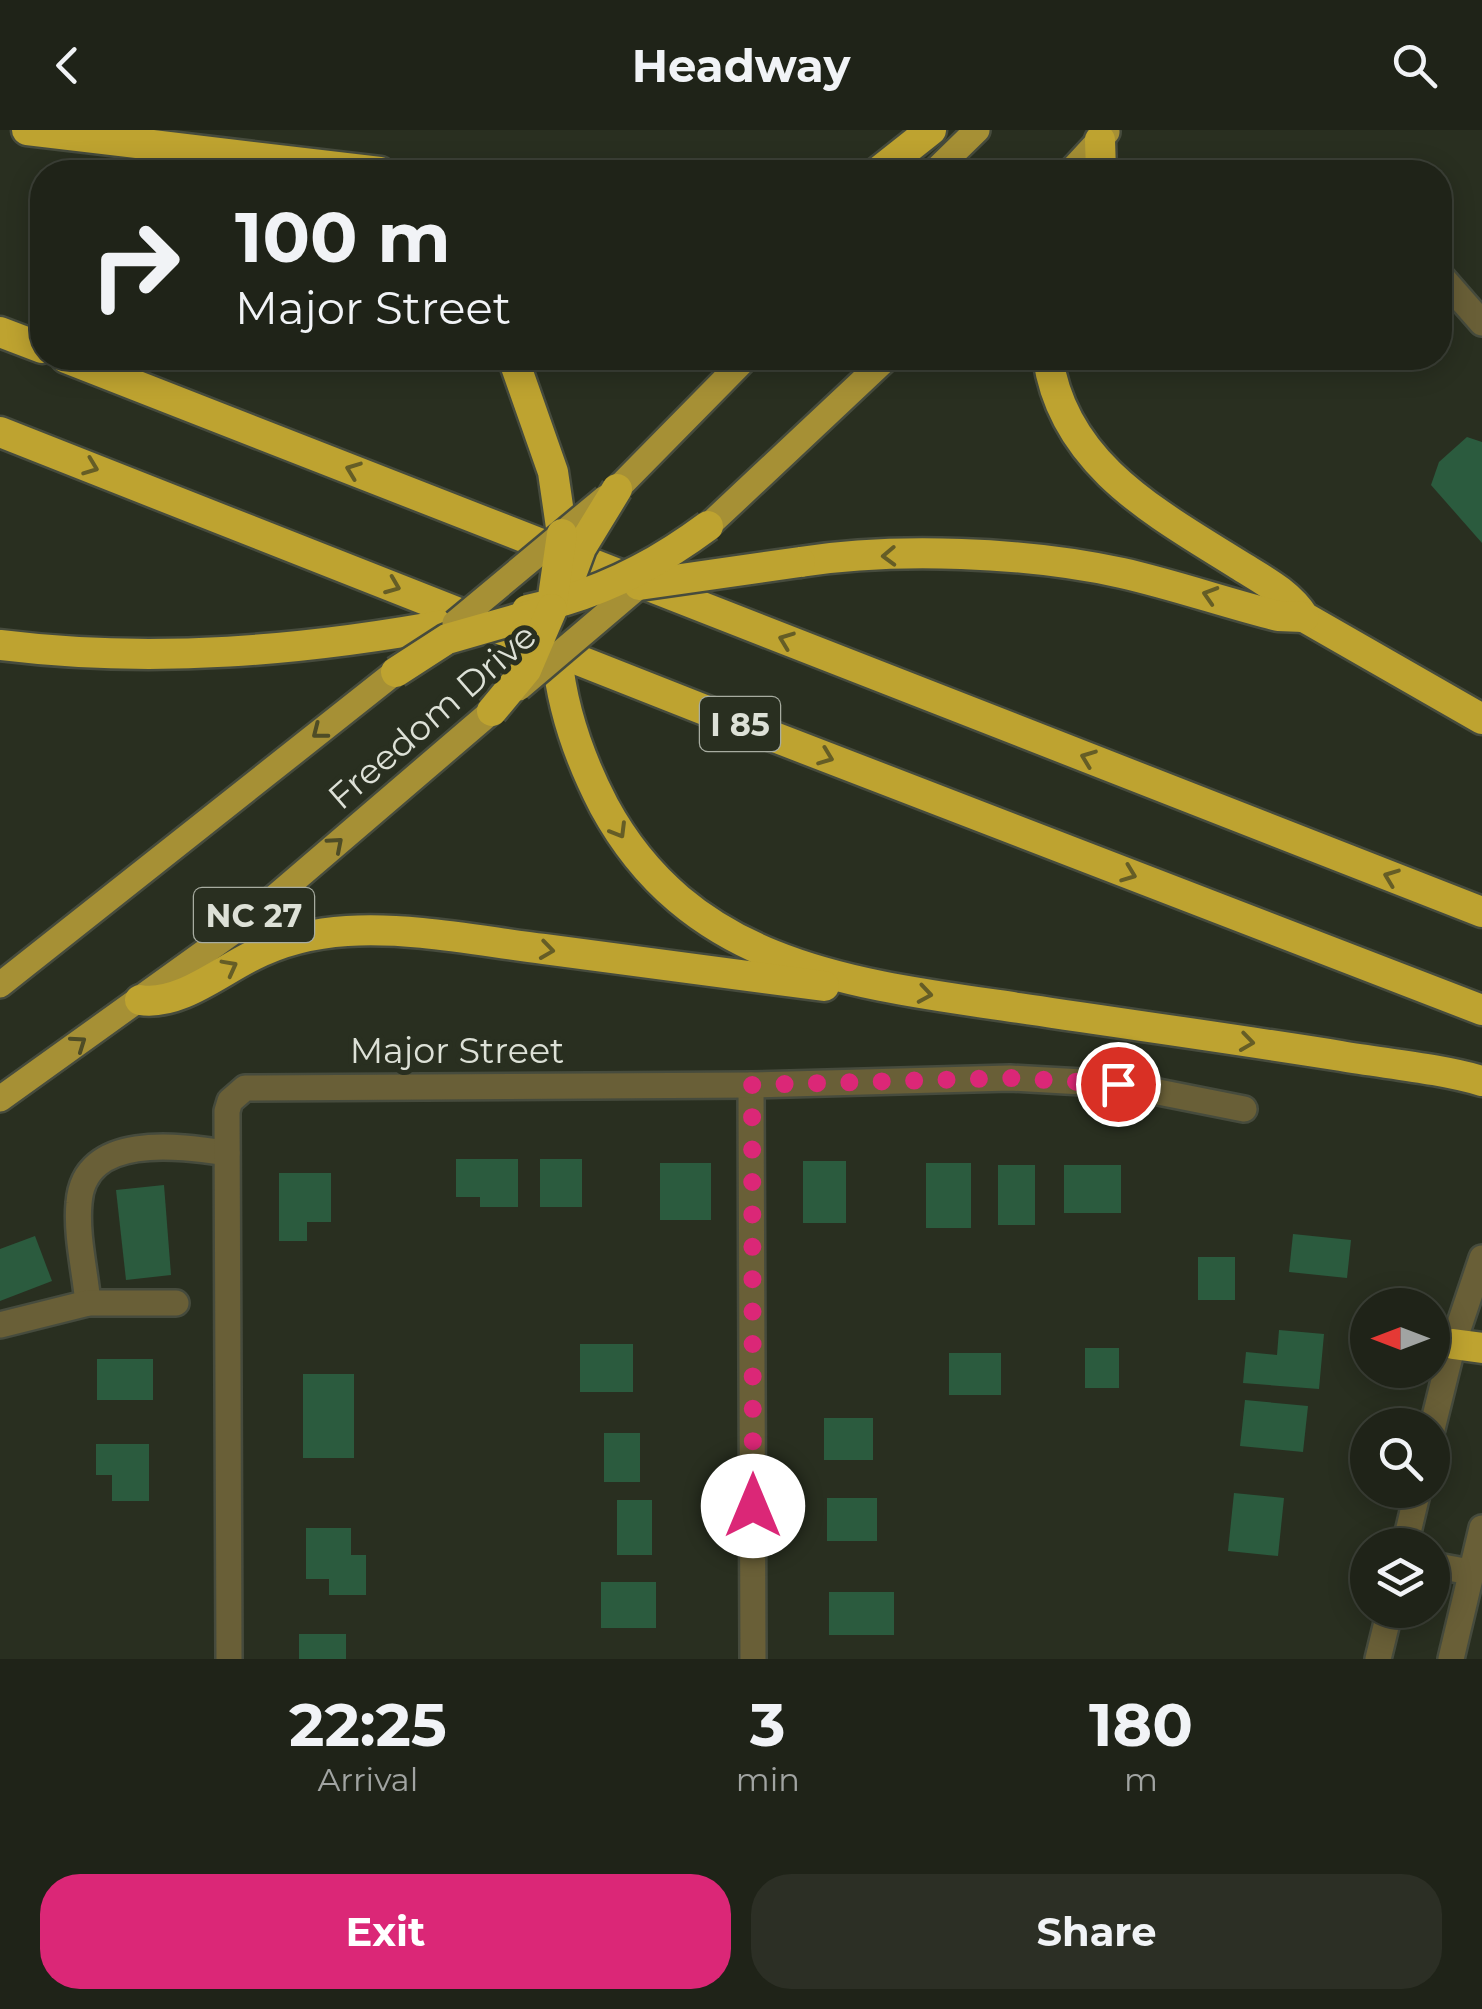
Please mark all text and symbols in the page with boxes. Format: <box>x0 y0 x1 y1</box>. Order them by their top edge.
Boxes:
icon: back <box>40 38 95 93</box>
text: Headway <box>632 38 850 93</box>
icon: search <box>1387 38 1442 93</box>
text: 100 m <box>235 194 451 280</box>
icon: right <box>70 200 200 330</box>
text: Major Street <box>235 280 511 335</box>
one-way arrow <box>81 455 99 475</box>
one-way arrow <box>345 462 362 482</box>
one-way arrow <box>881 545 897 566</box>
one-way arrow <box>383 575 401 595</box>
one-way arrow <box>1202 586 1219 607</box>
street label: Freedom Drive <box>319 614 545 818</box>
one-way arrow <box>778 632 795 652</box>
road number: I 85 <box>700 697 780 751</box>
one-way arrow <box>312 720 330 738</box>
one-way arrow <box>816 745 833 766</box>
one-way arrow <box>1081 750 1098 770</box>
one-way arrow <box>607 820 626 838</box>
one-way arrow <box>325 838 343 856</box>
one-way arrow <box>1119 862 1136 883</box>
one-way arrow <box>1383 869 1401 889</box>
road number: NC 27 <box>194 888 314 942</box>
one-way arrow <box>539 938 556 959</box>
one-way arrow <box>220 960 238 980</box>
one-way arrow <box>917 983 934 1004</box>
street label: Major Street <box>350 1029 564 1072</box>
one-way arrow <box>1239 1031 1255 1052</box>
one-way arrow <box>68 1037 87 1055</box>
pin <box>1076 1042 1161 1127</box>
icon: arrive <box>1091 1057 1146 1112</box>
north arrow <box>1350 1288 1450 1388</box>
map controls <box>1350 1288 1450 1628</box>
button: search <box>1350 1408 1450 1508</box>
position arrow <box>701 1454 805 1558</box>
button: layers <box>1350 1528 1450 1628</box>
text: 22:25 <box>289 1688 447 1761</box>
text: 3 <box>750 1688 786 1761</box>
text: 180 <box>1089 1688 1193 1761</box>
text: Arrival <box>317 1760 418 1799</box>
text: min <box>736 1760 800 1799</box>
text: m <box>1124 1760 1158 1799</box>
button: Exit <box>40 1874 731 1989</box>
button: Share <box>751 1874 1442 1989</box>

